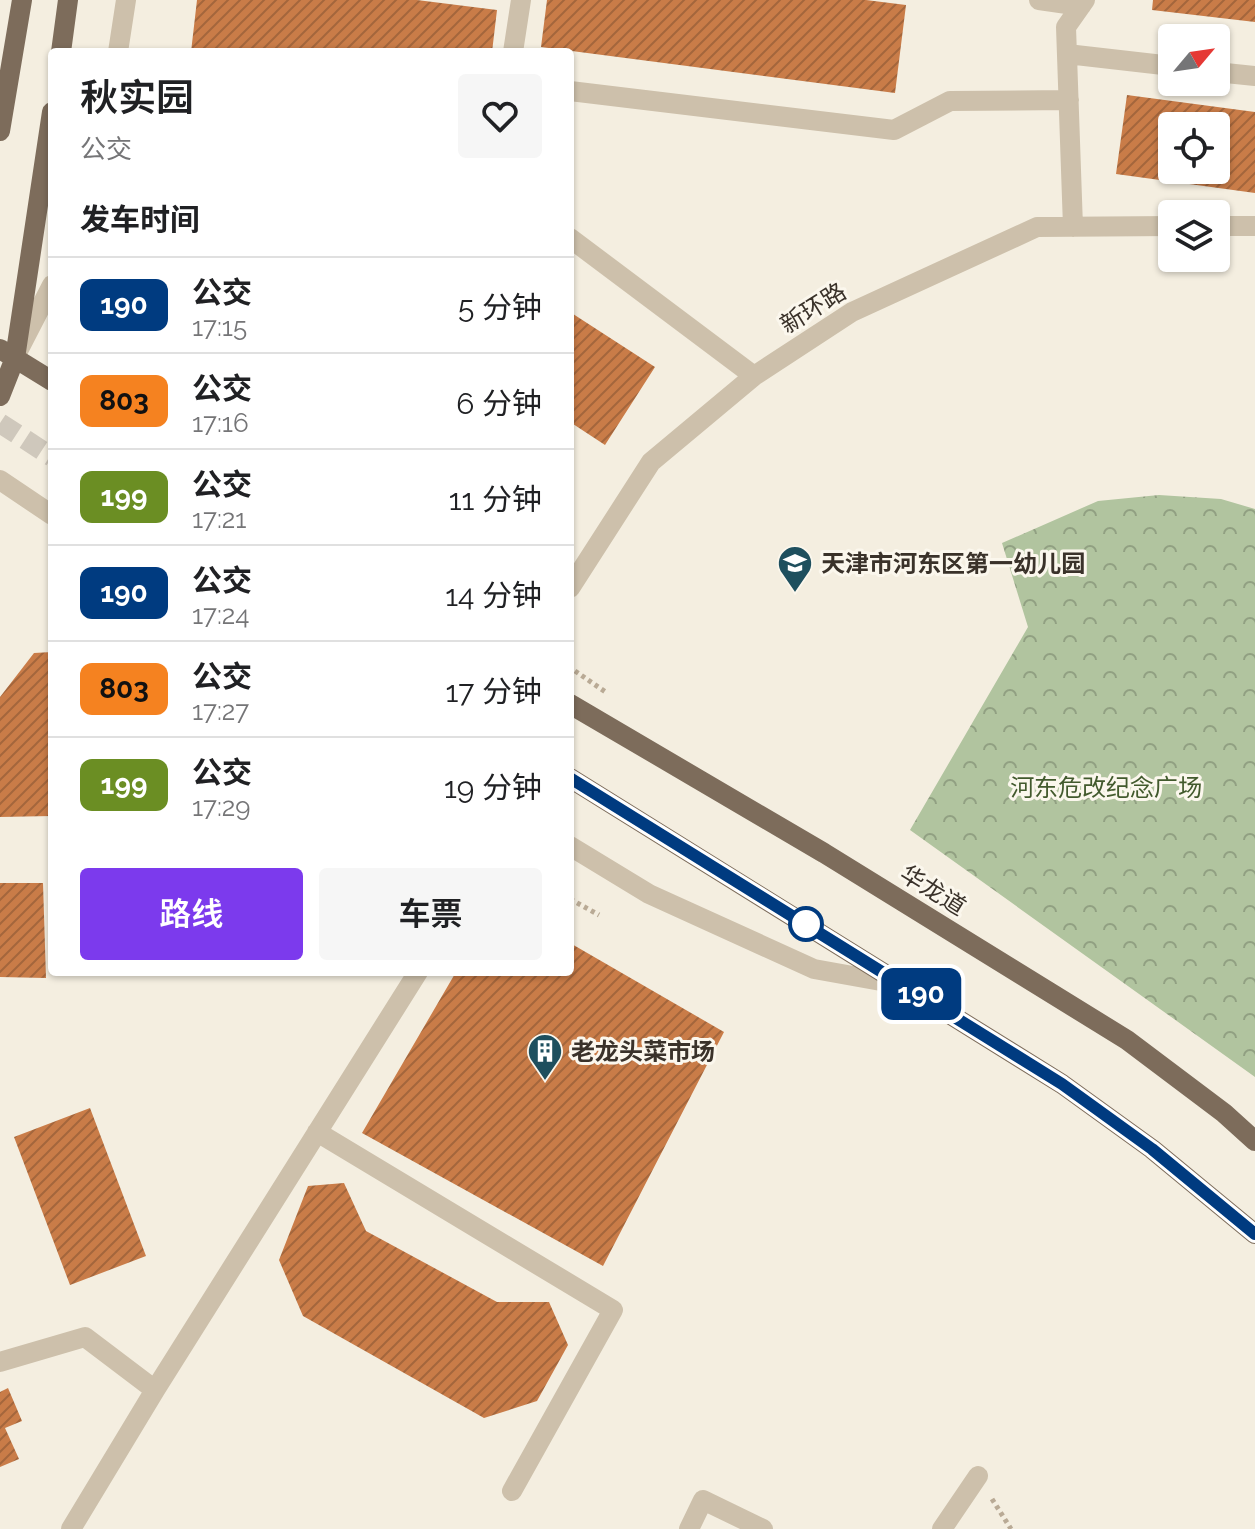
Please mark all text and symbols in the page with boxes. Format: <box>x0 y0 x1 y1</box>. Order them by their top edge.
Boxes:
north arrow <box>1158 24 1230 96</box>
map controls <box>1158 24 1230 272</box>
button: heart <box>458 74 542 158</box>
text: 秋实园 <box>80 75 194 120</box>
button: locate <box>1158 112 1230 184</box>
text: 公交 <box>80 134 132 164</box>
button: layers <box>1158 200 1230 272</box>
text: 发车时间 <box>80 202 200 237</box>
text: 公交 <box>192 275 252 310</box>
street label: 新环路 <box>775 277 851 339</box>
text: 190 <box>100 288 148 321</box>
text: 5 分钟 <box>458 290 542 325</box>
text: 17:15 <box>192 312 247 342</box>
text: 公交 <box>192 371 252 406</box>
text: 803 <box>99 384 149 417</box>
text: 6 分钟 <box>456 386 542 421</box>
text: 17:16 <box>192 408 249 438</box>
text: 公交 <box>192 467 252 502</box>
text: 199 <box>101 480 147 513</box>
text: 11 分钟 <box>449 482 542 517</box>
text: 17:21 <box>192 504 246 534</box>
school or university icon: 天津市河东区第一幼儿园 <box>776 544 814 594</box>
place label: 天津市河东区第一幼儿园 <box>821 549 1085 578</box>
text: 公交 <box>192 563 252 598</box>
text: 190 <box>100 576 148 609</box>
text: 14 分钟 <box>445 578 542 613</box>
text: 17:24 <box>192 600 250 630</box>
text: 公交 <box>192 659 252 694</box>
text: 803 <box>99 672 149 705</box>
text: 17 分钟 <box>446 674 542 709</box>
text: 17:27 <box>192 696 249 726</box>
text: 公交 <box>192 755 252 790</box>
text: 199 <box>101 768 147 801</box>
text: 19 分钟 <box>444 770 542 805</box>
park label: 河东危改纪念广场 <box>1010 773 1202 802</box>
text: 17:29 <box>192 792 251 822</box>
street label: 华龙道 <box>895 859 971 921</box>
button: 路线 <box>80 868 303 960</box>
button: 车票 <box>319 868 542 960</box>
unlabelled marker <box>789 907 823 941</box>
line badge: 190 <box>875 968 967 1020</box>
text: 190 <box>897 977 945 1010</box>
building icon: 老龙头菜市场 <box>526 1032 564 1082</box>
place label: 老龙头菜市场 <box>571 1037 715 1066</box>

